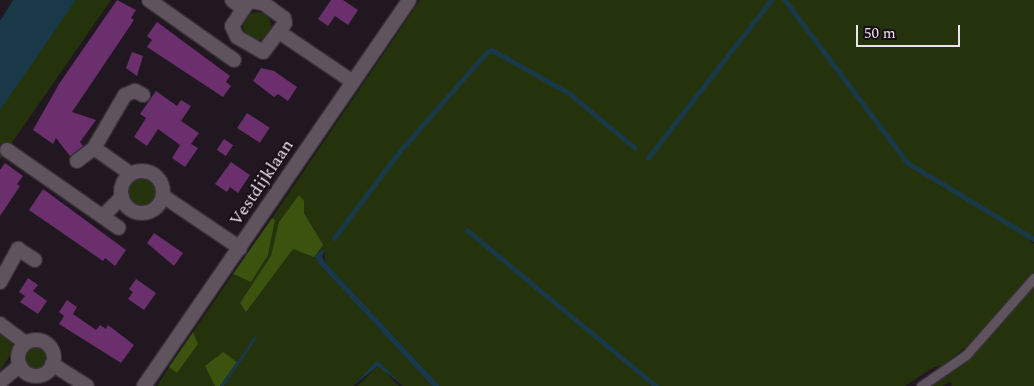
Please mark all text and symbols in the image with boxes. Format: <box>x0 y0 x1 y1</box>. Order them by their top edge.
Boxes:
scale bar <box>859 15 963 47</box>
text: 50 m <box>864 22 896 45</box>
street label: Vestdijklaan <box>225 136 299 230</box>

